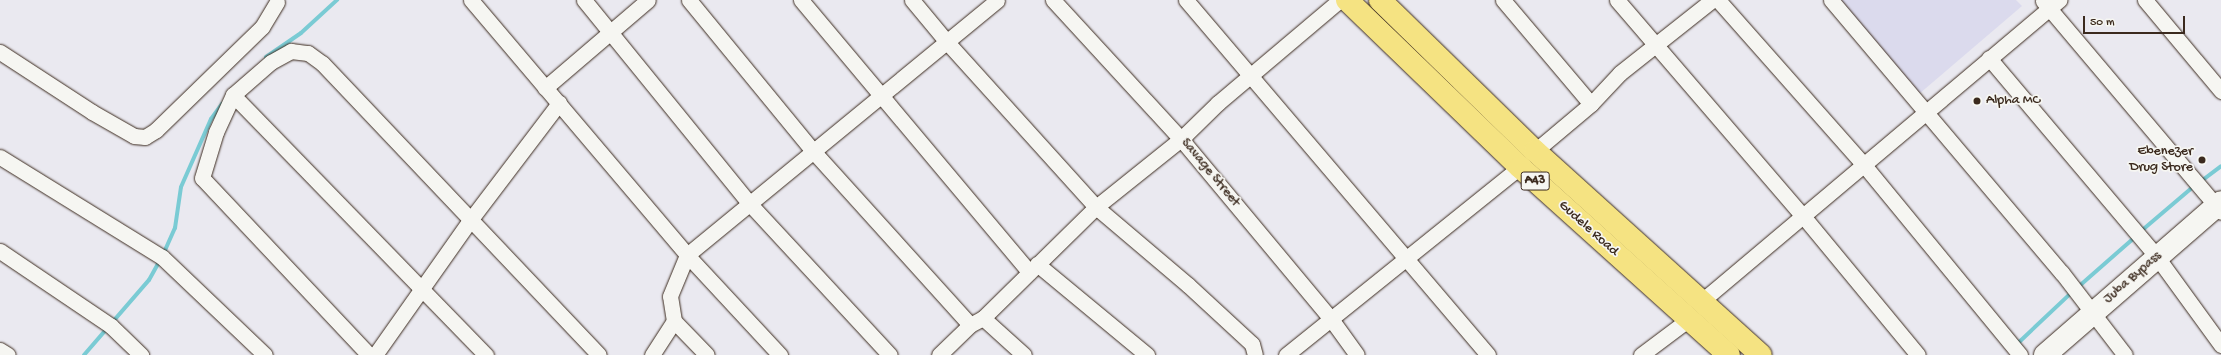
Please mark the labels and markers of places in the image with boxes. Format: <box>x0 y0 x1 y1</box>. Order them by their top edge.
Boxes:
place label: Alpha MC <box>1986 93 2040 109</box>
marker: Alpha MC <box>1971 95 1983 107</box>
place label: Ebenezer Drug Store <box>2129 144 2193 176</box>
marker: Ebenezer Drug Store <box>2196 154 2208 166</box>

